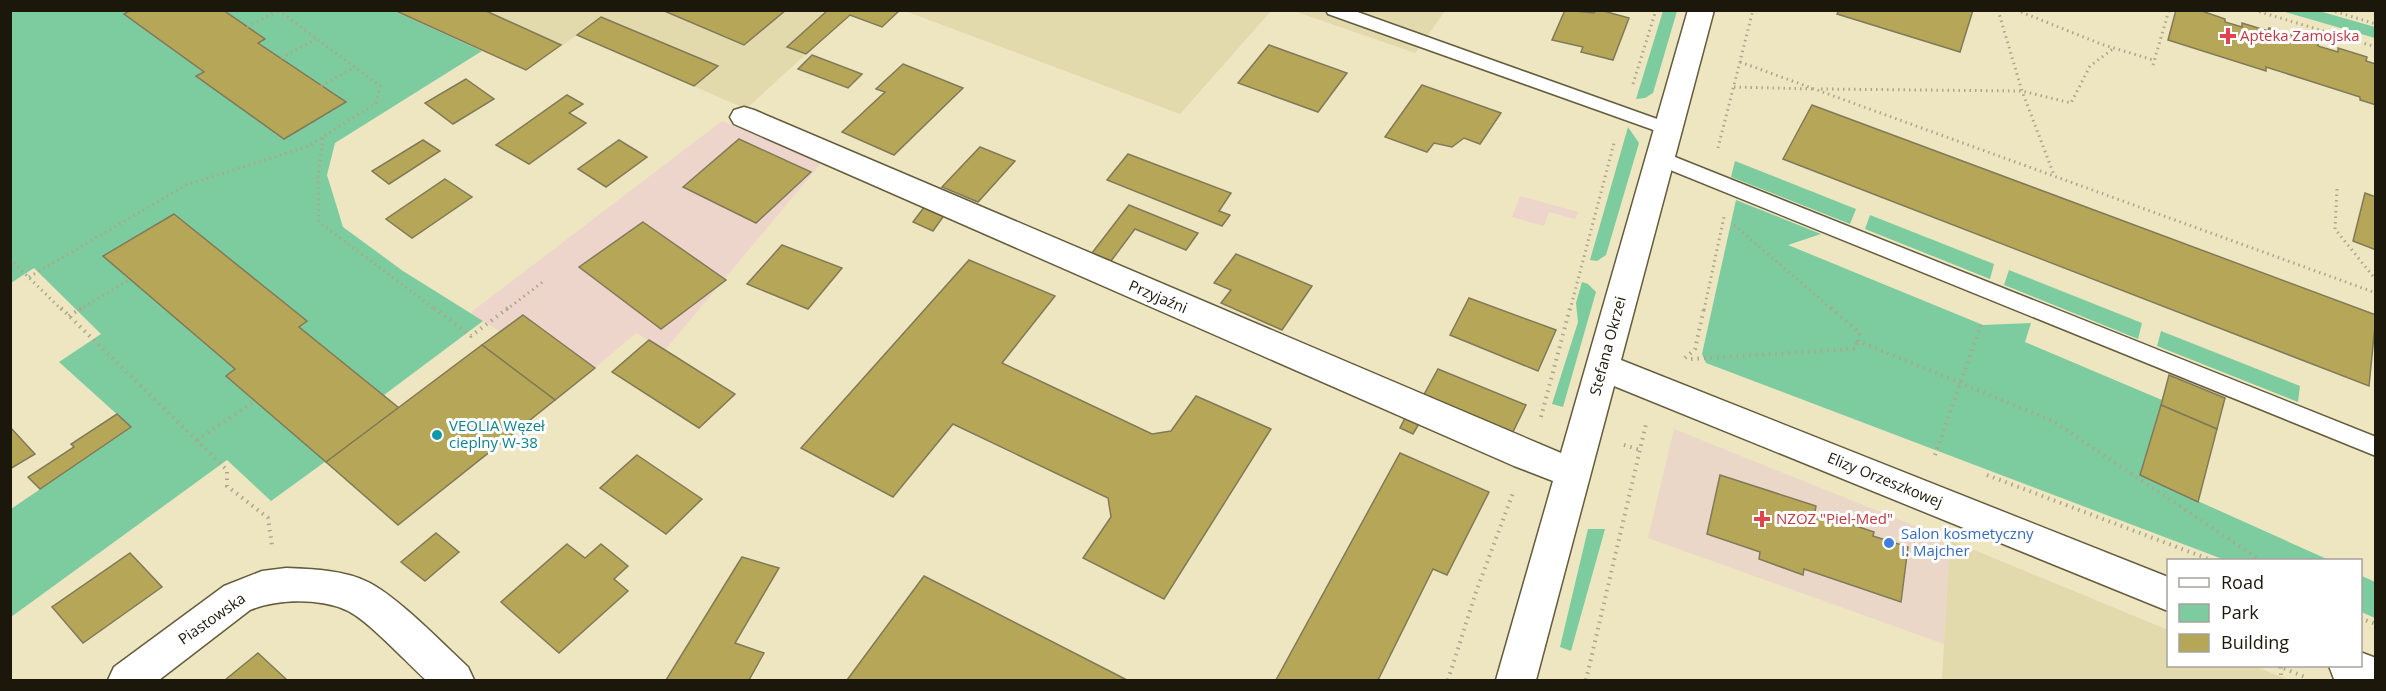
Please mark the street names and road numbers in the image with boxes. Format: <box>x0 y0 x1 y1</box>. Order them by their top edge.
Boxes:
street label: Przyjaźni <box>1126 275 1191 317</box>
street label: Stefana Okrzei <box>1584 294 1630 397</box>
street label: Elizy Orzeszkowej <box>1825 447 1946 511</box>
street label: Piastowska <box>174 588 249 649</box>

